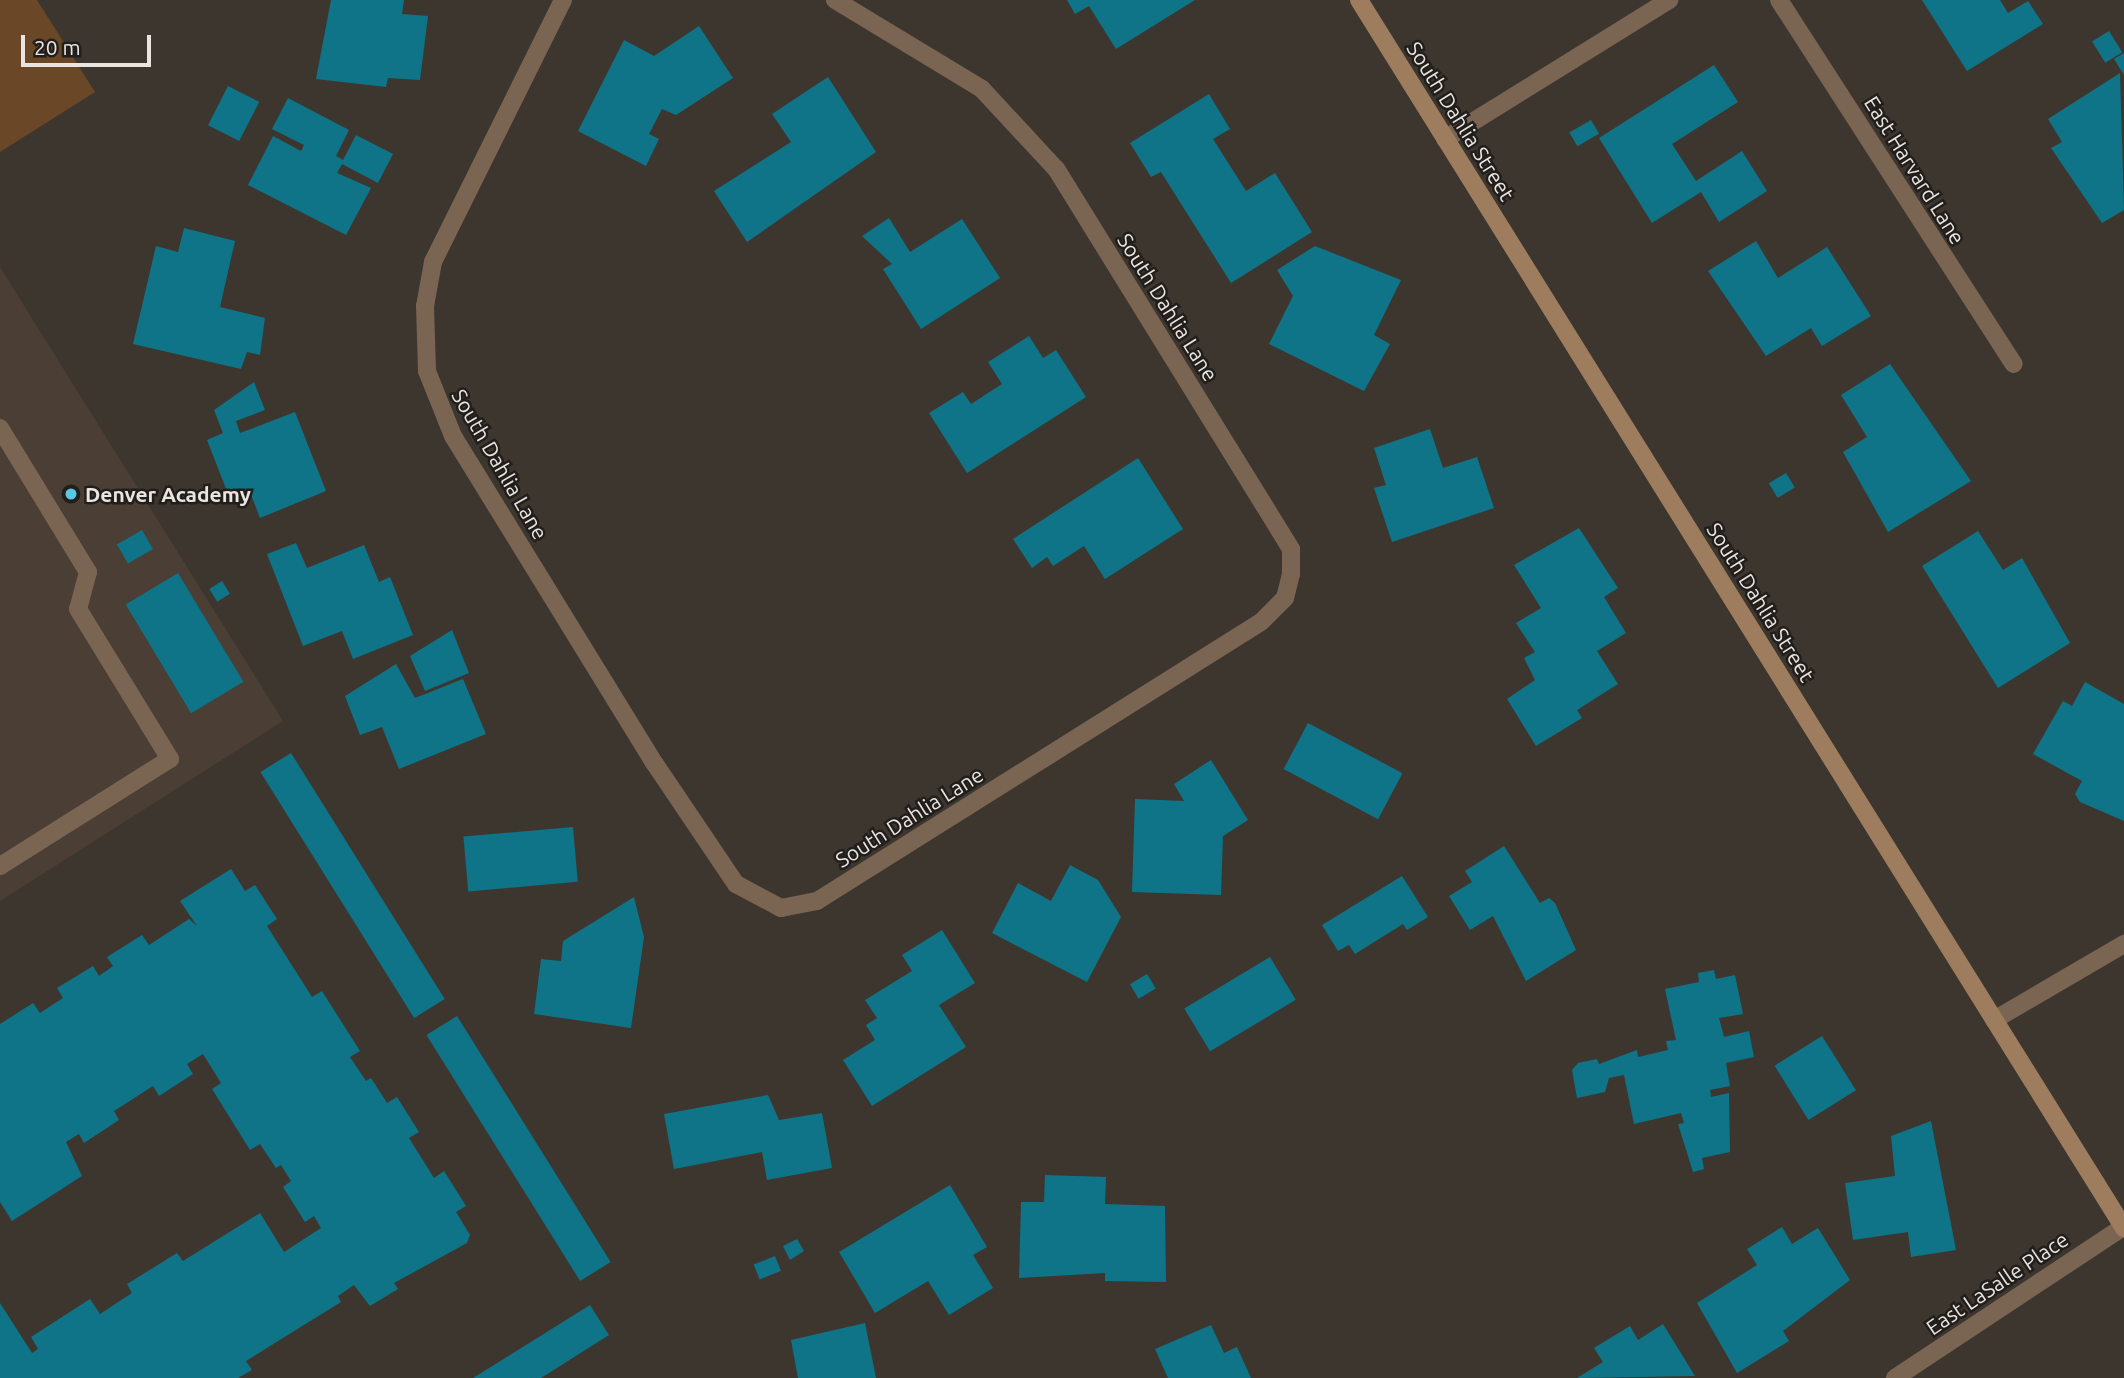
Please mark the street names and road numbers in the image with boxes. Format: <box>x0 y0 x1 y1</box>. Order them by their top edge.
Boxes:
street label: South Dahlia Street <box>1402 37 1520 205</box>
street label: East Harvard Lane <box>1859 91 1971 249</box>
street label: South Dahlia Lane <box>1112 229 1224 385</box>
street label: South Dahlia Lane <box>447 384 553 544</box>
street label: South Dahlia Street <box>1702 518 1820 686</box>
street label: South Dahlia Lane <box>831 761 987 873</box>
street label: East LaSalle Place <box>1921 1226 2073 1340</box>

